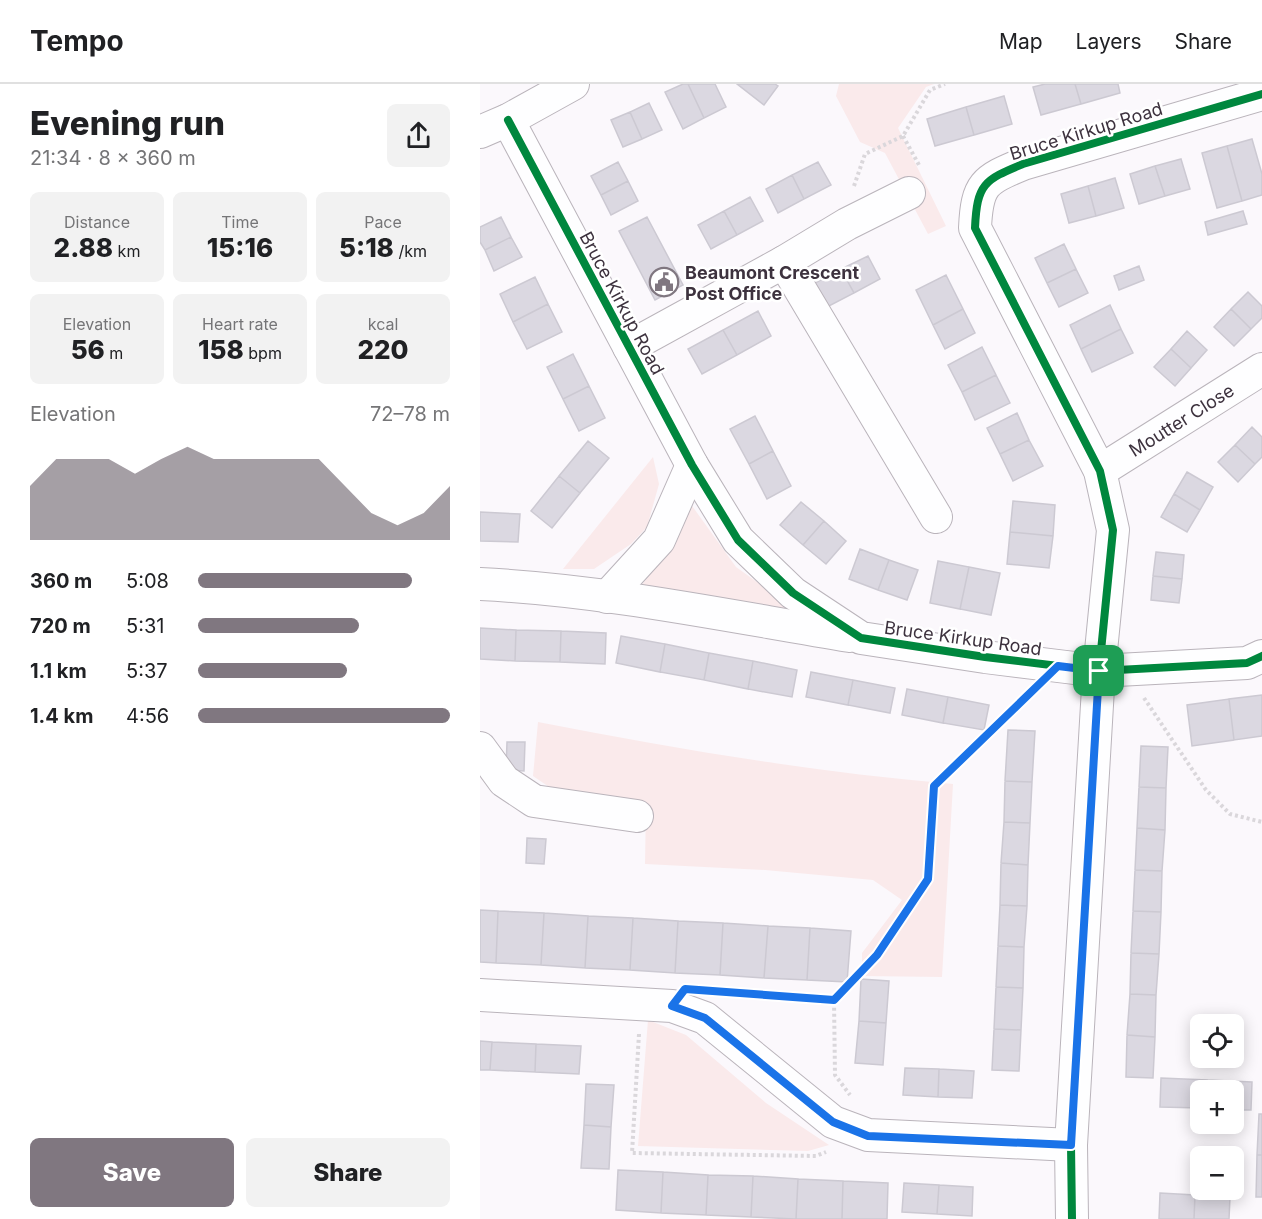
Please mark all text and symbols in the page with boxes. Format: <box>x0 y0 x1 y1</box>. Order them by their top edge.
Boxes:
text: Tempo <box>30 24 124 58</box>
text: Map <box>999 29 1043 54</box>
text: Layers <box>1076 29 1142 54</box>
text: Share <box>1175 29 1232 54</box>
street label: Bruce Kirkup Road <box>1007 98 1165 164</box>
text: Evening run <box>30 103 225 143</box>
button: share <box>387 104 450 167</box>
text: 21:34 · 8 × 360 m <box>30 146 196 170</box>
text: Distance <box>64 212 130 232</box>
text: Time <box>221 212 259 232</box>
text: Pace <box>364 212 402 232</box>
street label: Bruce Kirkup Road <box>575 228 669 378</box>
text: 2.88 <box>54 232 113 263</box>
text: 15:16 <box>207 232 273 263</box>
text: 5:18 <box>339 232 394 263</box>
text: km <box>113 241 140 261</box>
text: /km <box>394 241 427 261</box>
place label: Beaumont Crescent Post Office <box>685 262 860 304</box>
public building icon: Beaumont Crescent Post Office <box>648 266 680 298</box>
text: Elevation <box>63 314 131 334</box>
text: Heart rate <box>202 314 278 334</box>
text: kcal <box>368 314 398 334</box>
text: 56 <box>71 334 105 365</box>
text: 158 <box>198 334 244 365</box>
text: 220 <box>357 334 409 365</box>
text: m <box>105 343 123 363</box>
text: bpm <box>244 343 282 363</box>
street label: Moutter Close <box>1125 379 1237 461</box>
text: Elevation <box>30 402 116 426</box>
text: 72–78 m <box>370 402 450 426</box>
text: 360 m <box>30 569 92 593</box>
text: 5:08 <box>126 569 169 593</box>
text: 720 m <box>30 614 91 638</box>
text: 5:31 <box>126 614 164 638</box>
street label: Bruce Kirkup Road <box>883 617 1043 659</box>
pin <box>1073 645 1124 696</box>
icon: arrive <box>1082 654 1115 687</box>
text: 1.1 km <box>30 659 87 683</box>
text: 5:37 <box>126 659 168 683</box>
text: 1.4 km <box>30 704 93 728</box>
text: 4:56 <box>126 704 169 728</box>
map controls <box>1190 1014 1244 1200</box>
button: locate <box>1190 1014 1244 1068</box>
button: + <box>1190 1080 1244 1134</box>
button: Save <box>30 1138 234 1207</box>
button: Share <box>246 1138 450 1207</box>
button: − <box>1190 1146 1244 1200</box>

